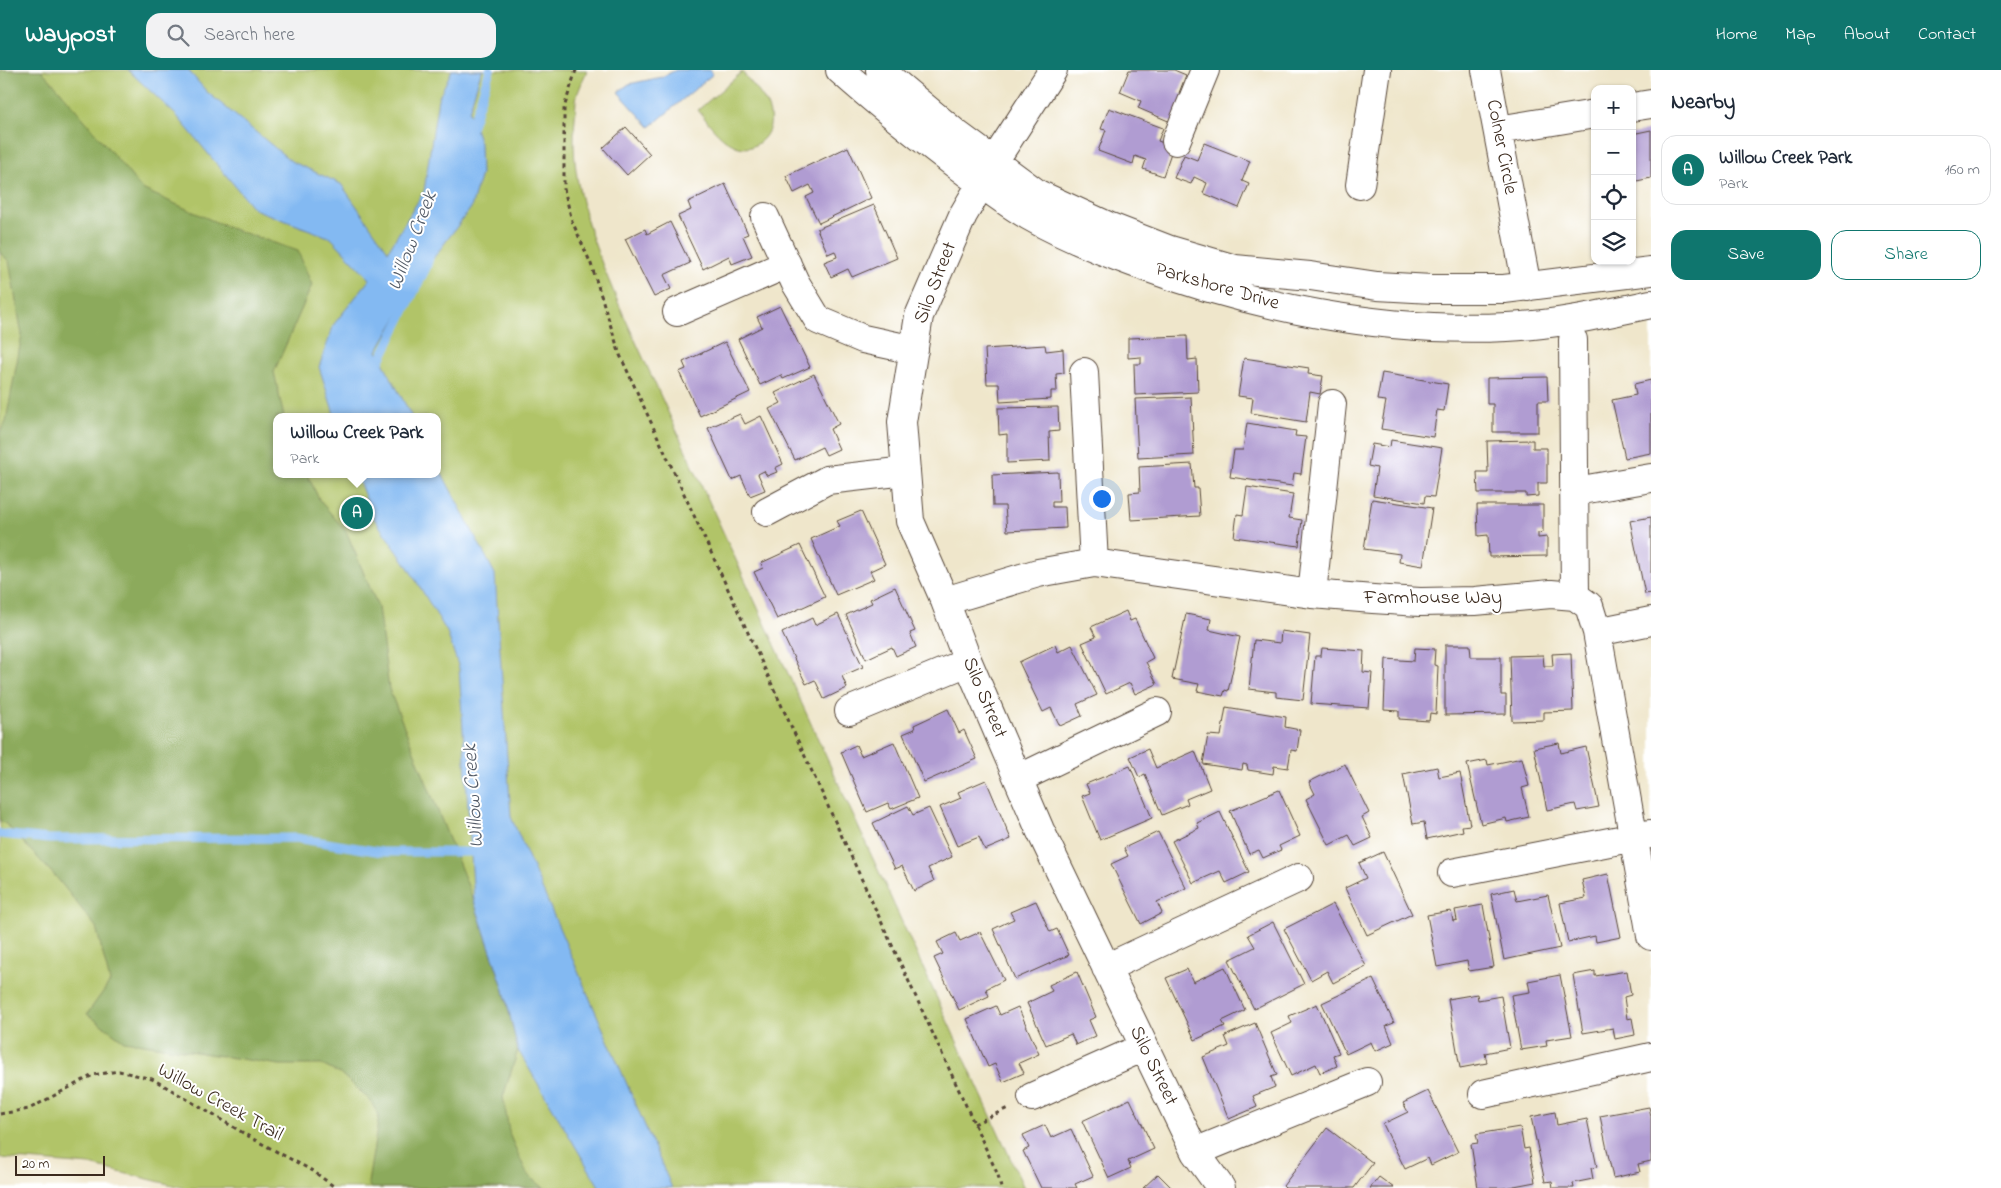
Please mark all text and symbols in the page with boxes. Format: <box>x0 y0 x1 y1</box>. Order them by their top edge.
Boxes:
search box <box>146 13 496 58</box>
text: Waypost <box>25 18 116 53</box>
icon: search <box>164 21 192 49</box>
text: Search here <box>204 22 295 49</box>
text: Home <box>1716 22 1757 48</box>
text: Map <box>1785 22 1816 48</box>
text: About <box>1844 22 1890 48</box>
text: Contact <box>1918 22 1976 48</box>
map controls <box>1591 85 1636 265</box>
button: + <box>1591 85 1636 130</box>
text: Nearby <box>1671 88 1735 118</box>
street label: Colner Circle <box>1478 97 1524 197</box>
button: − <box>1591 130 1636 175</box>
text: Willow Creek Park <box>1719 145 1852 172</box>
text: A <box>1683 158 1693 182</box>
text: 160 m <box>1945 158 1980 182</box>
text: Park <box>1719 172 1748 196</box>
button: locate <box>1591 175 1636 220</box>
water label: Willow Creek <box>380 186 446 295</box>
button: layers <box>1591 220 1636 265</box>
button: Save <box>1671 230 1821 280</box>
button: Share <box>1831 230 1981 280</box>
street label: Silo Street <box>907 238 965 328</box>
street label: Parkshore Drive <box>1151 255 1283 319</box>
popup <box>273 413 441 478</box>
text: Willow Creek Park <box>290 420 424 447</box>
text: Park <box>290 447 319 471</box>
your location <box>1089 486 1115 512</box>
pin: A <box>341 494 373 532</box>
street label: Farmhouse Way <box>1363 584 1502 613</box>
street label: Silo Street <box>954 653 1014 743</box>
water label: Willow Creek <box>455 742 493 849</box>
street label: Silo Street <box>1121 1021 1185 1111</box>
street label: Willow Creek Trail <box>152 1056 288 1150</box>
scale bar <box>15 1153 105 1176</box>
text: 20 m <box>22 1154 49 1175</box>

